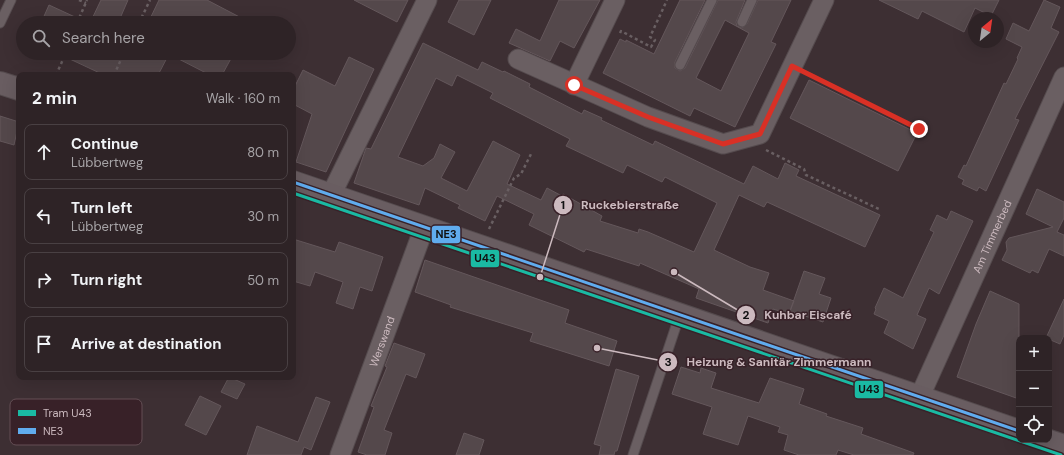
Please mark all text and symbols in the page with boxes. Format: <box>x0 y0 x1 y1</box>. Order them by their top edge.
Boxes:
north arrow <box>968 12 1004 48</box>
search box <box>16 16 296 60</box>
icon: search <box>30 27 52 49</box>
text: Search here <box>62 28 145 48</box>
route start <box>565 76 583 94</box>
text: 2 min <box>32 87 77 109</box>
text: Walk · 160 m <box>206 90 280 107</box>
route end <box>910 120 928 138</box>
text: Continue <box>71 134 139 154</box>
icon: ahead <box>33 141 55 163</box>
text: 80 m <box>247 144 279 161</box>
text: Lübbertweg <box>71 154 143 171</box>
callout: Ruckebierstraße <box>553 193 687 217</box>
text: 1 <box>561 197 565 213</box>
text: Ruckebierstraße <box>581 197 679 213</box>
text: Turn left <box>71 198 132 218</box>
street label: Am Timmerbed <box>969 198 1015 275</box>
icon: left <box>33 205 55 227</box>
text: 30 m <box>247 208 279 225</box>
text: Lübbertweg <box>71 218 143 235</box>
line badge: NE3 <box>431 225 461 244</box>
text: NE3 <box>435 227 457 241</box>
line badge: U43 <box>470 249 500 268</box>
text: U43 <box>474 251 496 265</box>
icon: right <box>33 269 55 291</box>
text: Turn right <box>71 270 142 290</box>
text: 50 m <box>247 272 279 289</box>
callout: Kuhbar Eiscafé <box>736 303 860 327</box>
text: 2 <box>743 307 750 323</box>
text: Kuhbar Eiscafé <box>764 307 852 323</box>
street label: Werswand <box>366 314 398 369</box>
icon: arrive <box>33 333 55 355</box>
text: Arrive at destination <box>71 334 222 354</box>
map controls <box>1016 335 1052 443</box>
button: + <box>1016 335 1052 371</box>
callout: Heizung & Sanitär Zimmermann <box>658 350 879 374</box>
text: 3 <box>664 354 672 370</box>
text: Heizung & Sanitär Zimmermann <box>687 354 871 370</box>
button: − <box>1016 371 1052 407</box>
line badge: U43 <box>854 380 884 399</box>
text: U43 <box>858 382 880 396</box>
legend <box>10 399 142 445</box>
text: Tram U43 <box>43 406 92 420</box>
button: locate <box>1016 407 1052 443</box>
text: NE3 <box>43 424 63 438</box>

